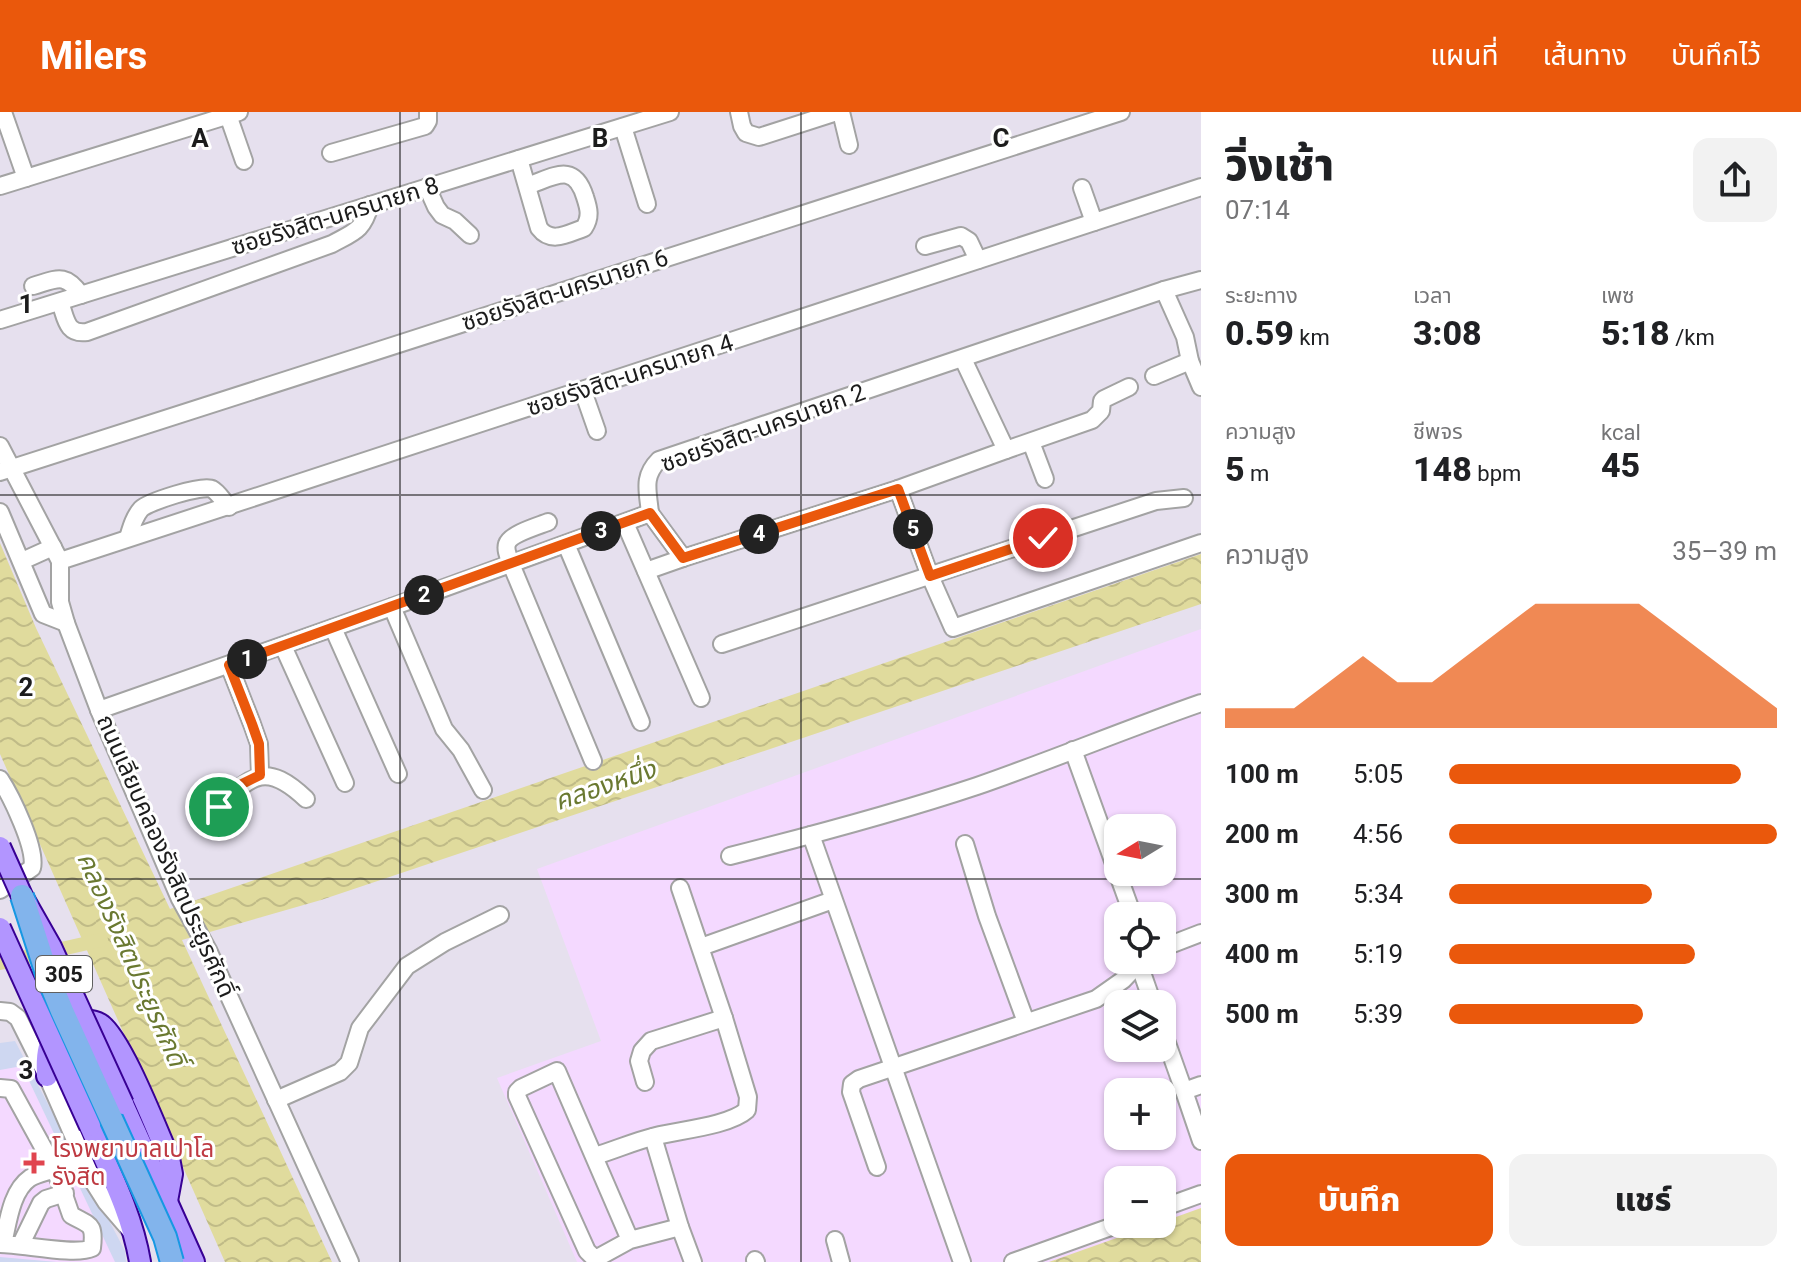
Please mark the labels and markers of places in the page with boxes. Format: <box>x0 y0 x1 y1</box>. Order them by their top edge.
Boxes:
pin <box>1009 504 1077 572</box>
pin: 5 <box>893 509 933 549</box>
pin: 3 <box>581 511 621 551</box>
pin: 4 <box>739 514 779 554</box>
pin: 2 <box>404 575 444 615</box>
pin: 1 <box>227 639 267 679</box>
pin <box>185 773 253 841</box>
place label: โรงพยาบาลเปาโล รังสิต <box>52 1135 214 1191</box>
marker: โรงพยาบาลเปาโล รังสิต <box>23 1152 45 1174</box>

